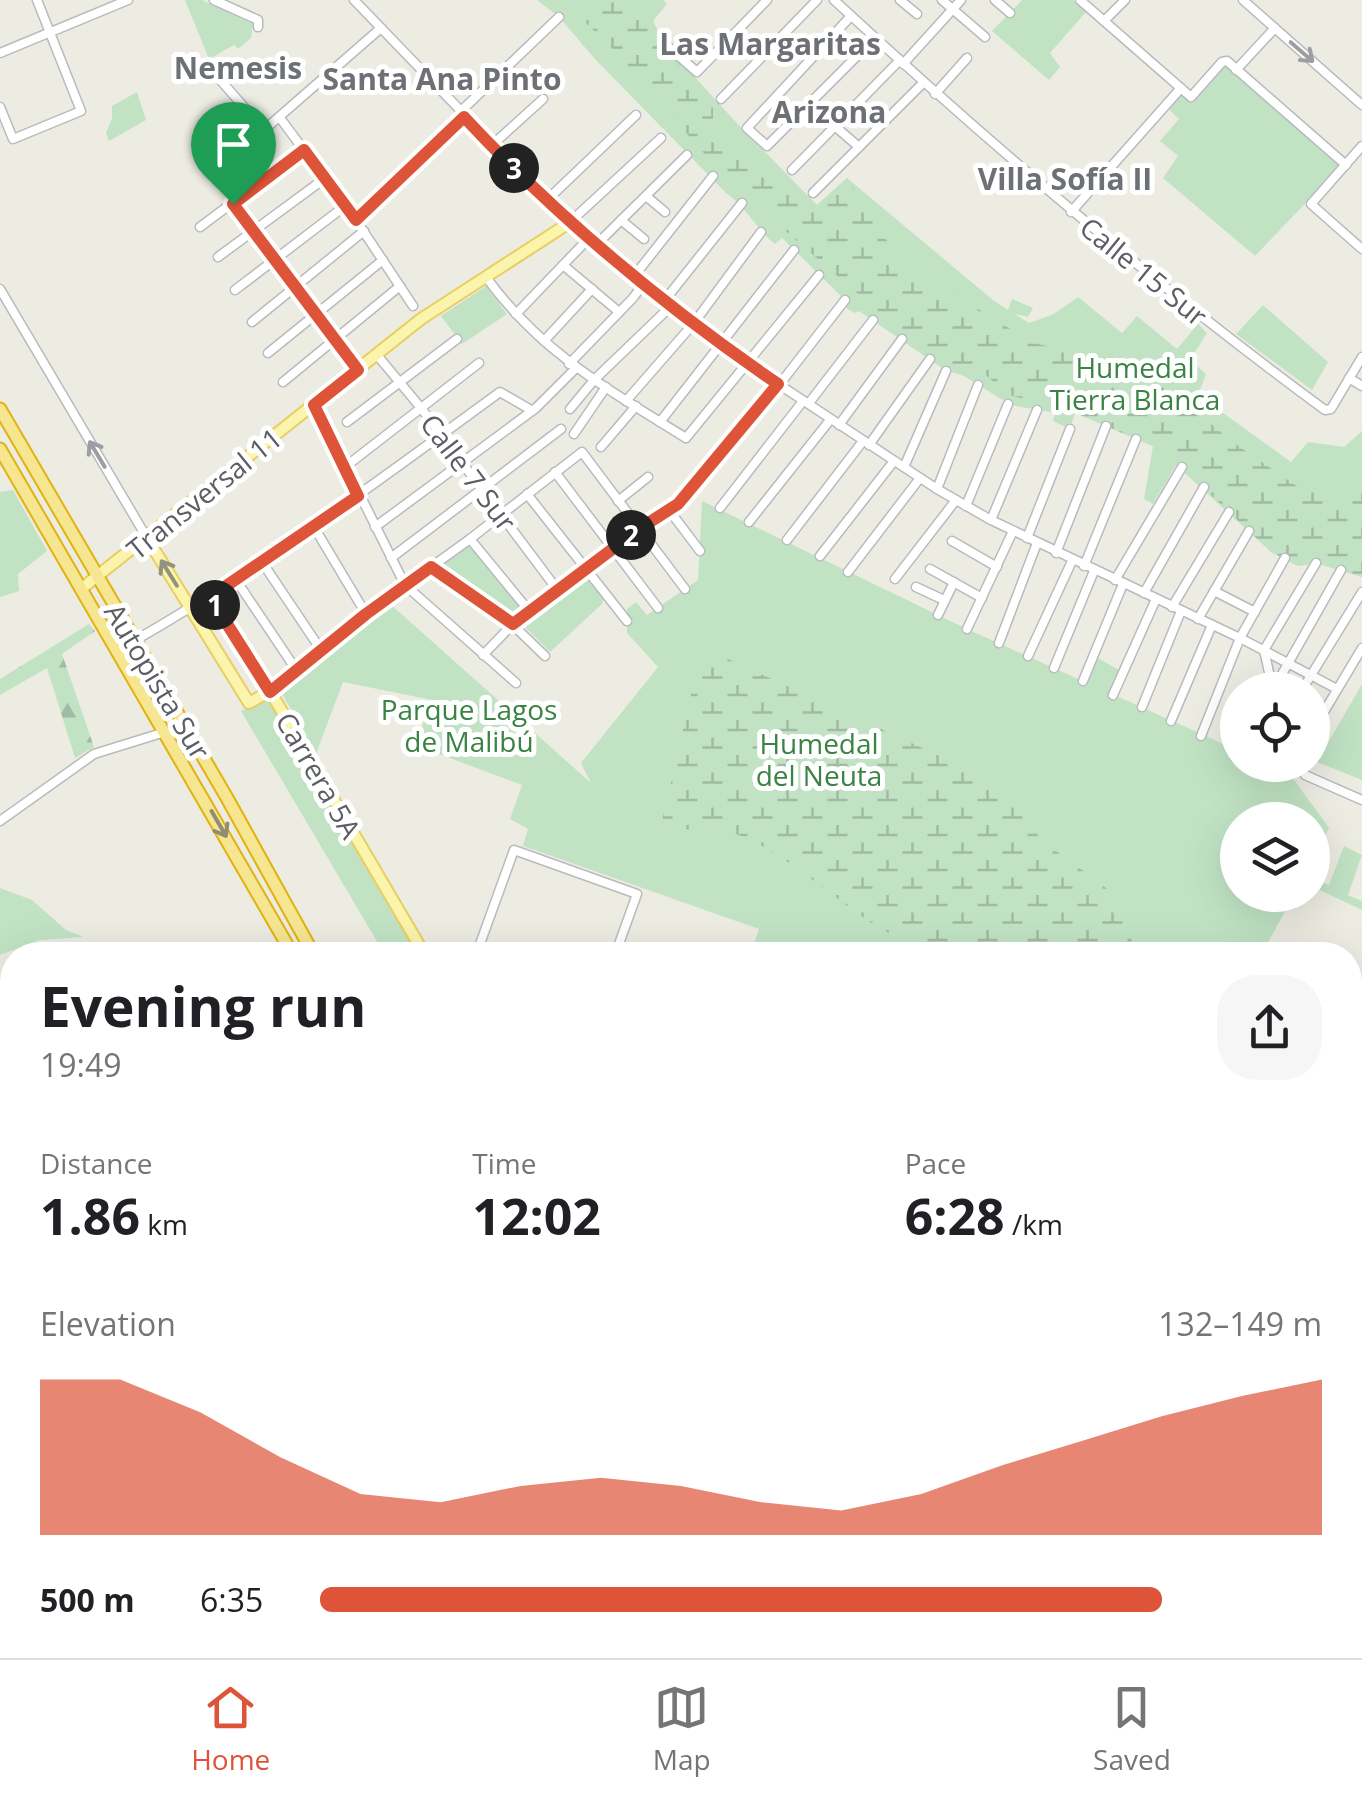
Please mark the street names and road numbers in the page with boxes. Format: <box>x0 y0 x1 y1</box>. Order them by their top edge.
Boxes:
street label: Calle 15 Sur <box>1072 208 1216 334</box>
street label: Calle 7 Sur <box>412 406 526 539</box>
street label: Transversal 11 <box>118 419 290 567</box>
street label: Autopista Sur <box>96 596 220 767</box>
street label: Carrera 5A <box>268 705 371 845</box>

